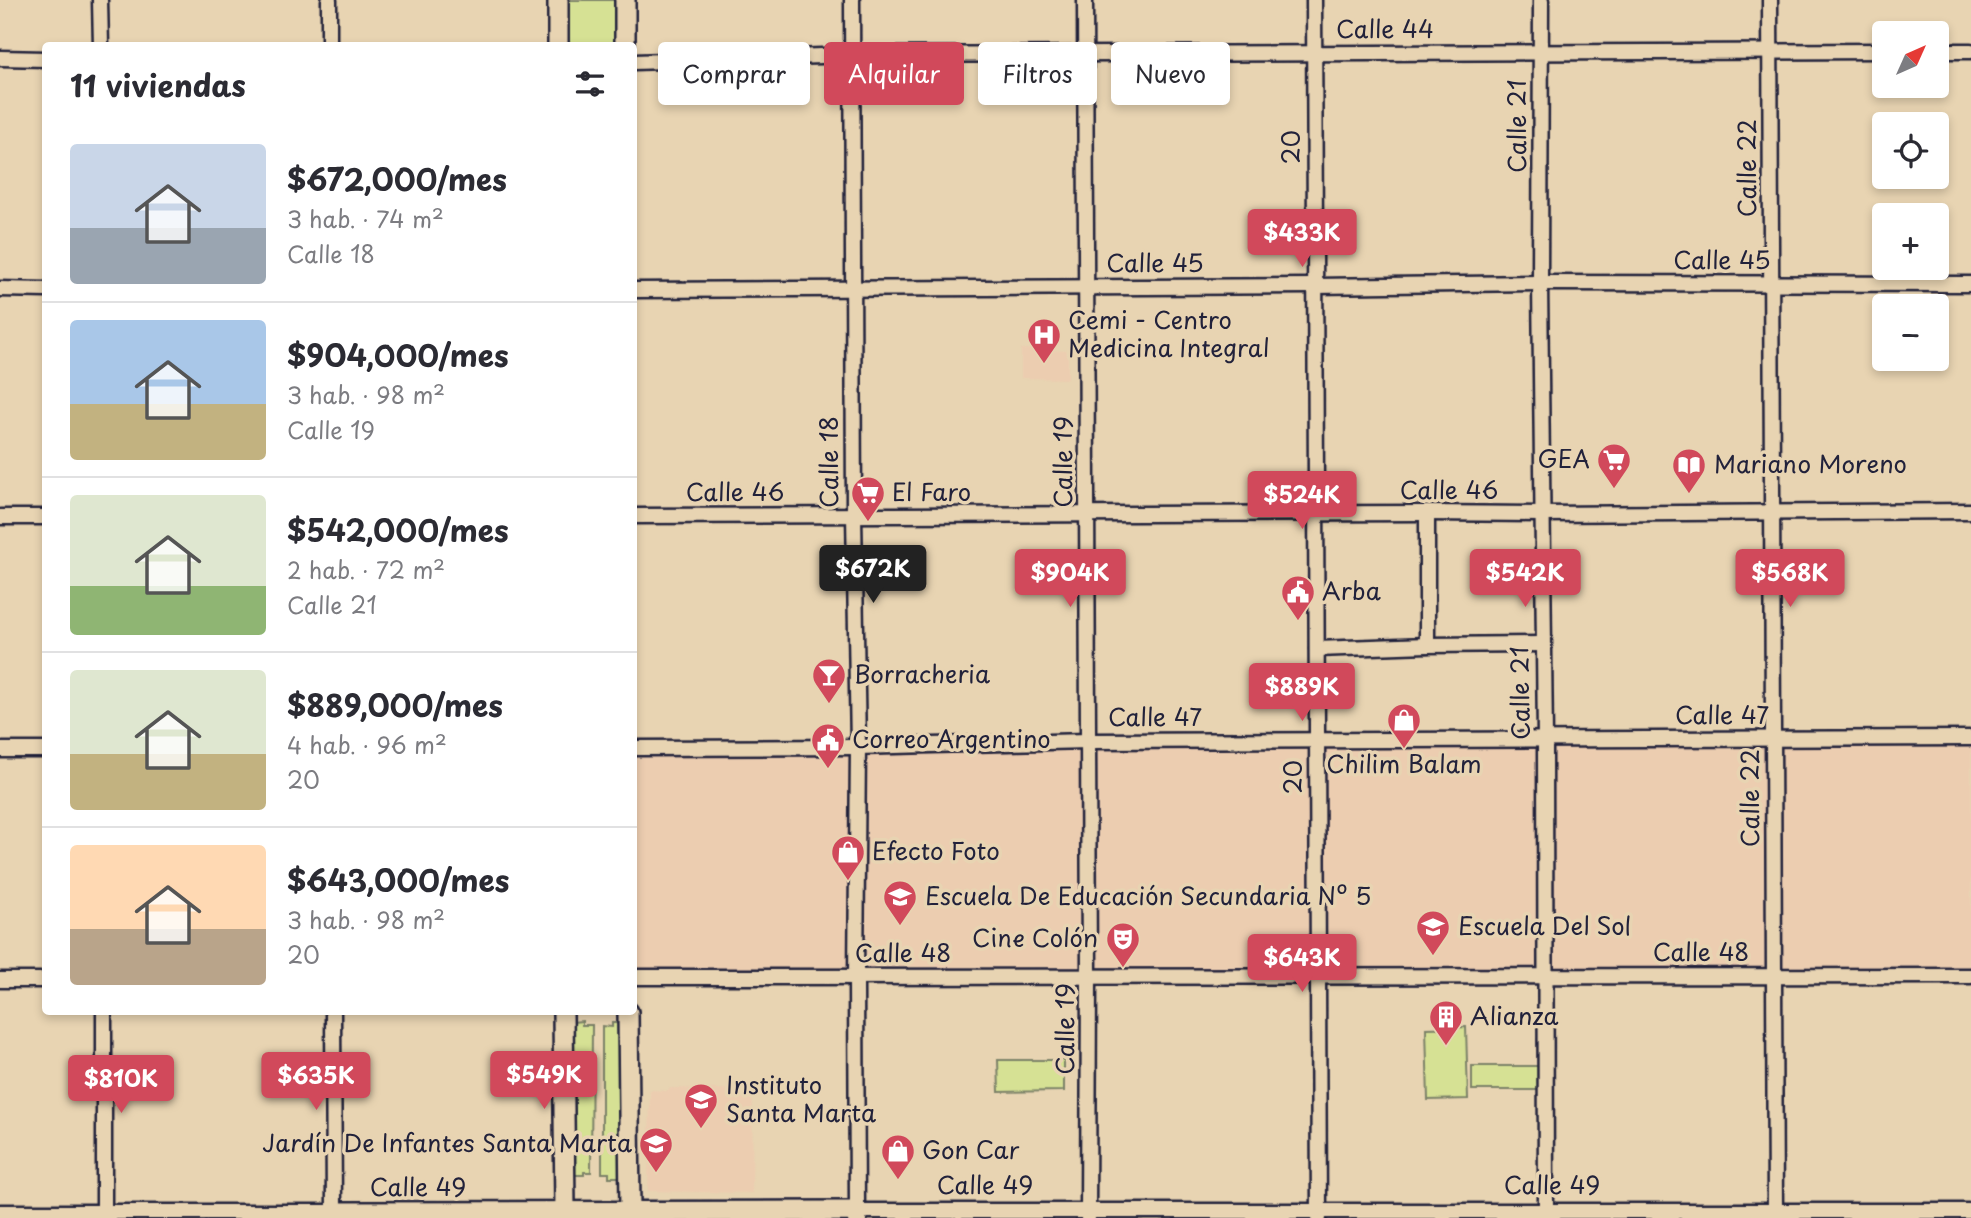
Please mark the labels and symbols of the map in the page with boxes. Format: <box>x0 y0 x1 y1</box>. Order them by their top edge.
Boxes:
street label: Calle 44 <box>1336 10 1434 46</box>
north arrow <box>1872 21 1950 98</box>
street label: Calle 21 <box>1498 79 1534 173</box>
street label: Calle 22 <box>1728 119 1764 217</box>
street label: 20 <box>1272 130 1308 164</box>
pin: $433K <box>1253 210 1351 269</box>
street label: Calle 45 <box>1673 241 1771 277</box>
street label: Calle 45 <box>1106 244 1204 280</box>
place label: Cemi - Centro Medicina Integral <box>1068 301 1270 365</box>
hospital icon: Cemi - Centro Medicina Integral <box>1025 316 1063 365</box>
street label: Calle 18 <box>810 416 846 508</box>
street label: Calle 19 <box>1044 416 1080 508</box>
place label: GEA <box>1537 440 1590 476</box>
supermarket icon: GEA <box>1595 441 1633 490</box>
place label: Mariano Moreno <box>1714 445 1907 481</box>
library icon: Mariano Moreno <box>1670 446 1708 495</box>
street label: Calle 46 <box>1400 471 1498 507</box>
pin: $524K <box>1253 472 1351 531</box>
street label: Calle 46 <box>686 473 784 509</box>
place label: El Faro <box>892 473 971 509</box>
supermarket icon: El Faro <box>849 474 887 523</box>
pin: $672K <box>824 546 922 605</box>
pin: $904K <box>1021 550 1119 609</box>
pin: $542K <box>1476 550 1574 609</box>
pin: $568K <box>1741 550 1839 609</box>
place label: Arba <box>1322 572 1381 608</box>
public building icon: Arba <box>1279 573 1317 622</box>
street label: Calle 21 <box>1500 646 1538 740</box>
place label: Borracheria <box>854 655 990 691</box>
bar icon: Borracheria <box>810 656 848 705</box>
pin: $889K <box>1253 664 1351 723</box>
street label: Calle 47 <box>1675 696 1769 732</box>
street label: Calle 47 <box>1108 698 1202 734</box>
shop icon: Chilim Balam <box>1385 701 1423 750</box>
place label: Correo Argentino <box>852 720 1051 756</box>
public building icon: Correo Argentino <box>809 721 847 770</box>
place label: Chilim Balam <box>1326 745 1482 781</box>
street label: Calle 22 <box>1731 749 1767 847</box>
street label: 20 <box>1274 760 1310 794</box>
place label: Efecto Foto <box>872 832 1000 868</box>
shop icon: Efecto Foto <box>829 833 867 882</box>
place label: Escuela De Educación Secundaria Nº 5 <box>925 877 1372 913</box>
school or university icon: Escuela De Educación Secundaria Nº 5 <box>881 878 919 927</box>
place label: Escuela Del Sol <box>1458 907 1631 943</box>
school or university icon: Escuela Del Sol <box>1414 908 1452 957</box>
place label: Cine Colón <box>972 919 1098 955</box>
theatre icon: Cine Colón <box>1104 920 1142 969</box>
street label: Calle 48 <box>1653 933 1749 969</box>
street label: Calle 48 <box>855 934 951 970</box>
pin: $643K <box>1253 934 1351 994</box>
street label: Calle 19 <box>1046 983 1082 1075</box>
place label: Alianza <box>1470 997 1559 1033</box>
building icon: Alianza <box>1427 998 1465 1047</box>
pin: $635K <box>267 1052 365 1112</box>
pin: $549K <box>495 1052 593 1111</box>
pin: $810K <box>72 1056 170 1115</box>
place label: Instituto Santa Marta <box>726 1066 876 1130</box>
school or university icon: Instituto Santa Marta <box>682 1081 720 1130</box>
place label: Jardín De Infantes Santa Marta <box>262 1124 632 1160</box>
school or university icon: Jardín De Infantes Santa Marta <box>637 1125 675 1174</box>
place label: Gon Car <box>922 1131 1020 1167</box>
shop icon: Gon Car <box>879 1132 917 1181</box>
street label: Calle 49 <box>937 1166 1033 1202</box>
street label: Calle 49 <box>1504 1166 1600 1202</box>
street label: Calle 49 <box>370 1168 466 1204</box>

